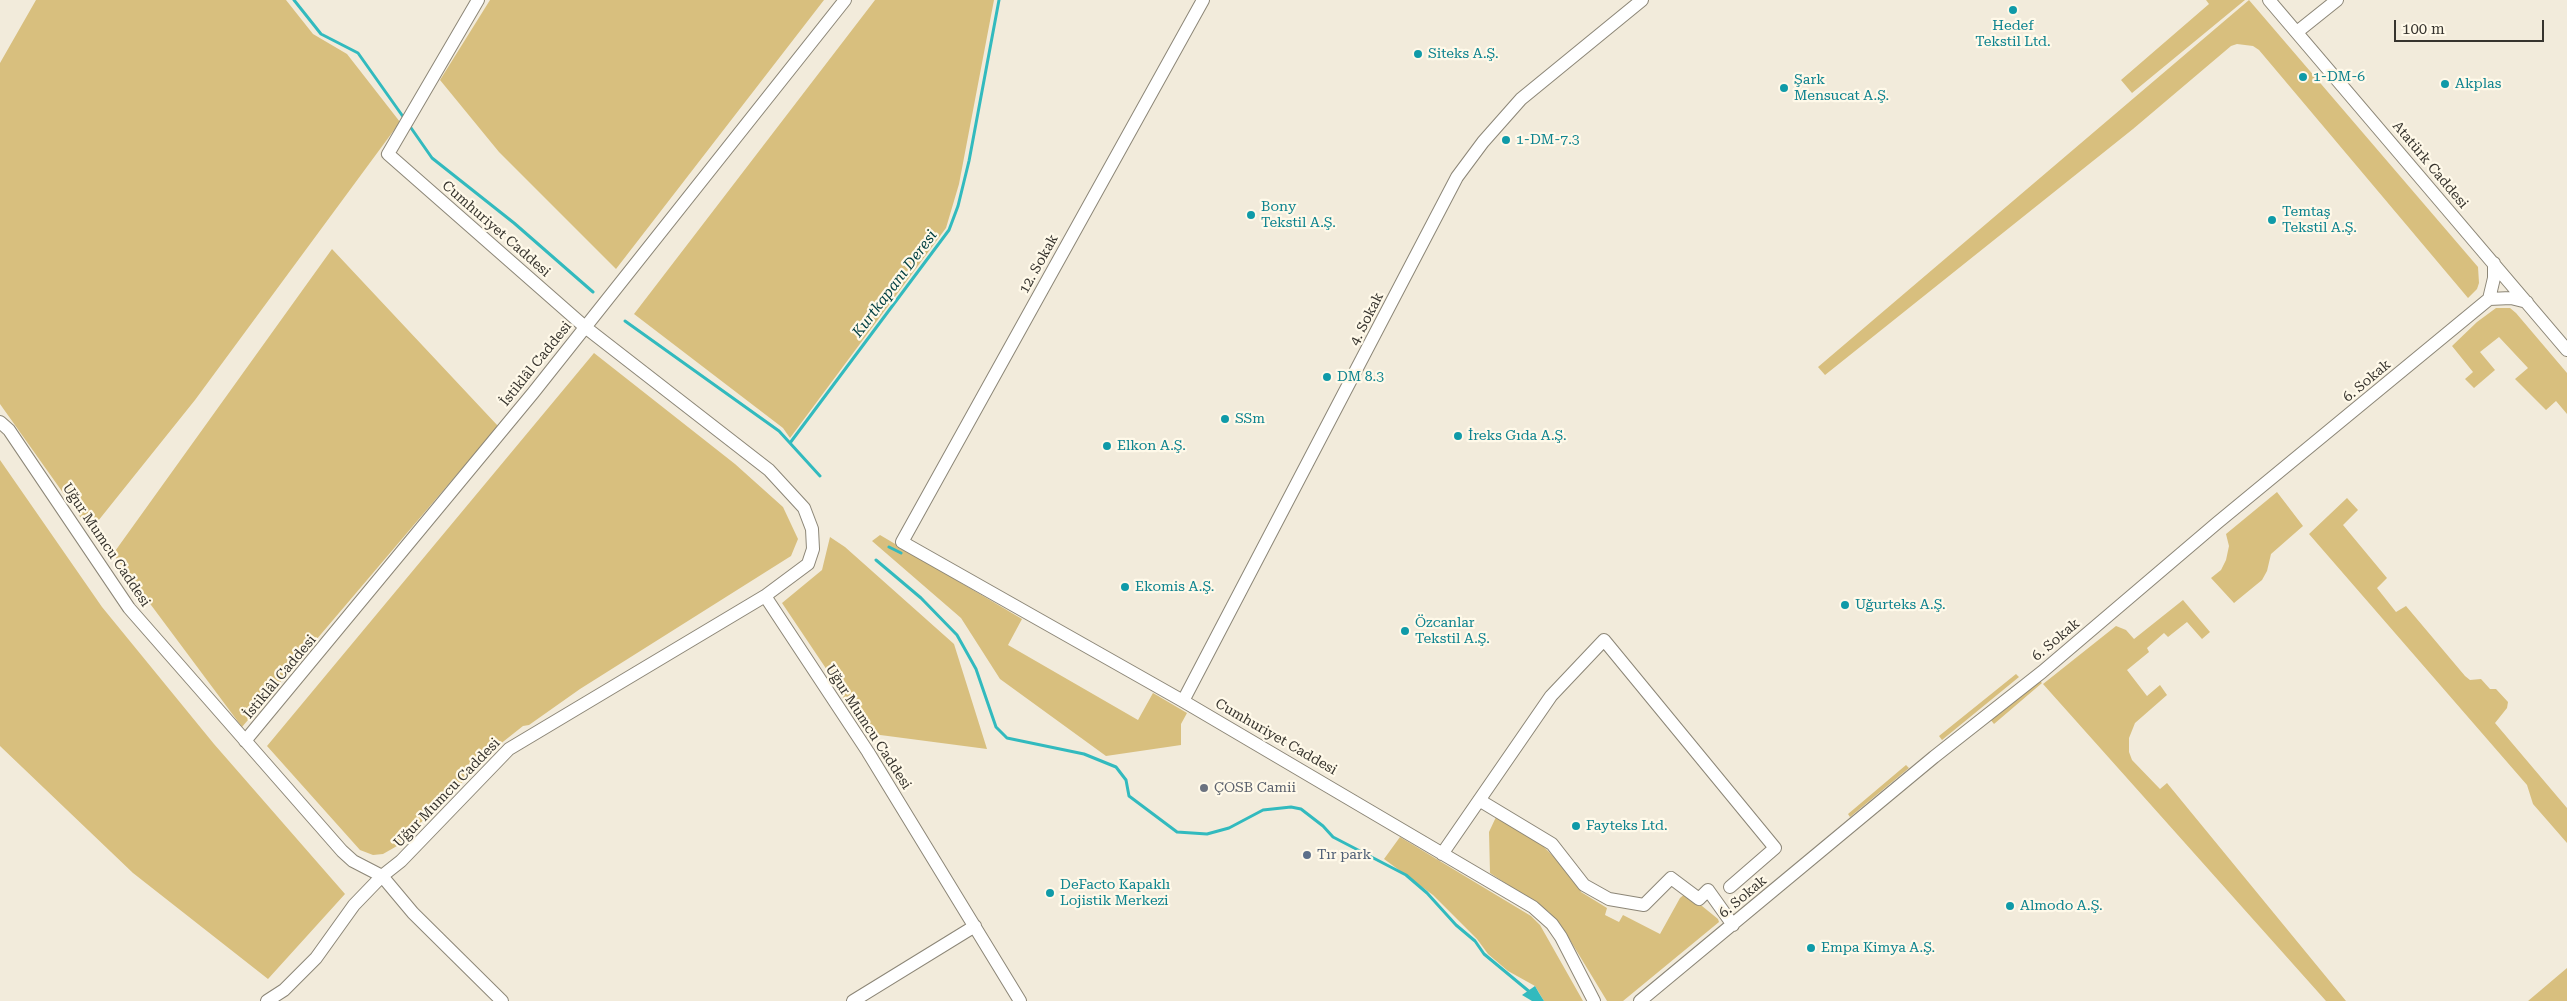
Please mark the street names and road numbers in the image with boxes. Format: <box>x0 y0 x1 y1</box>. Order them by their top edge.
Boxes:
street label: Atatürk Caddesi <box>2389 118 2471 212</box>
street label: Cumhuriyet Caddesi <box>438 177 554 281</box>
street label: 12. Sokak <box>1016 231 1062 297</box>
street label: 4. Sokak <box>1346 290 1388 348</box>
street label: İstiklâl Caddesi <box>497 318 575 410</box>
street label: 6. Sokak <box>2340 356 2394 406</box>
street label: Uğur Mumcu Caddesi <box>58 480 154 610</box>
street label: 6. Sokak <box>2029 615 2083 665</box>
street label: İstiklâl Caddesi <box>240 632 320 722</box>
street label: Uğur Mumcu Caddesi <box>821 661 915 793</box>
street label: Cumhuriyet Caddesi <box>1212 695 1340 779</box>
street label: Uğur Mumcu Caddesi <box>390 735 504 851</box>
street label: 6. Sokak <box>1716 872 1770 922</box>

